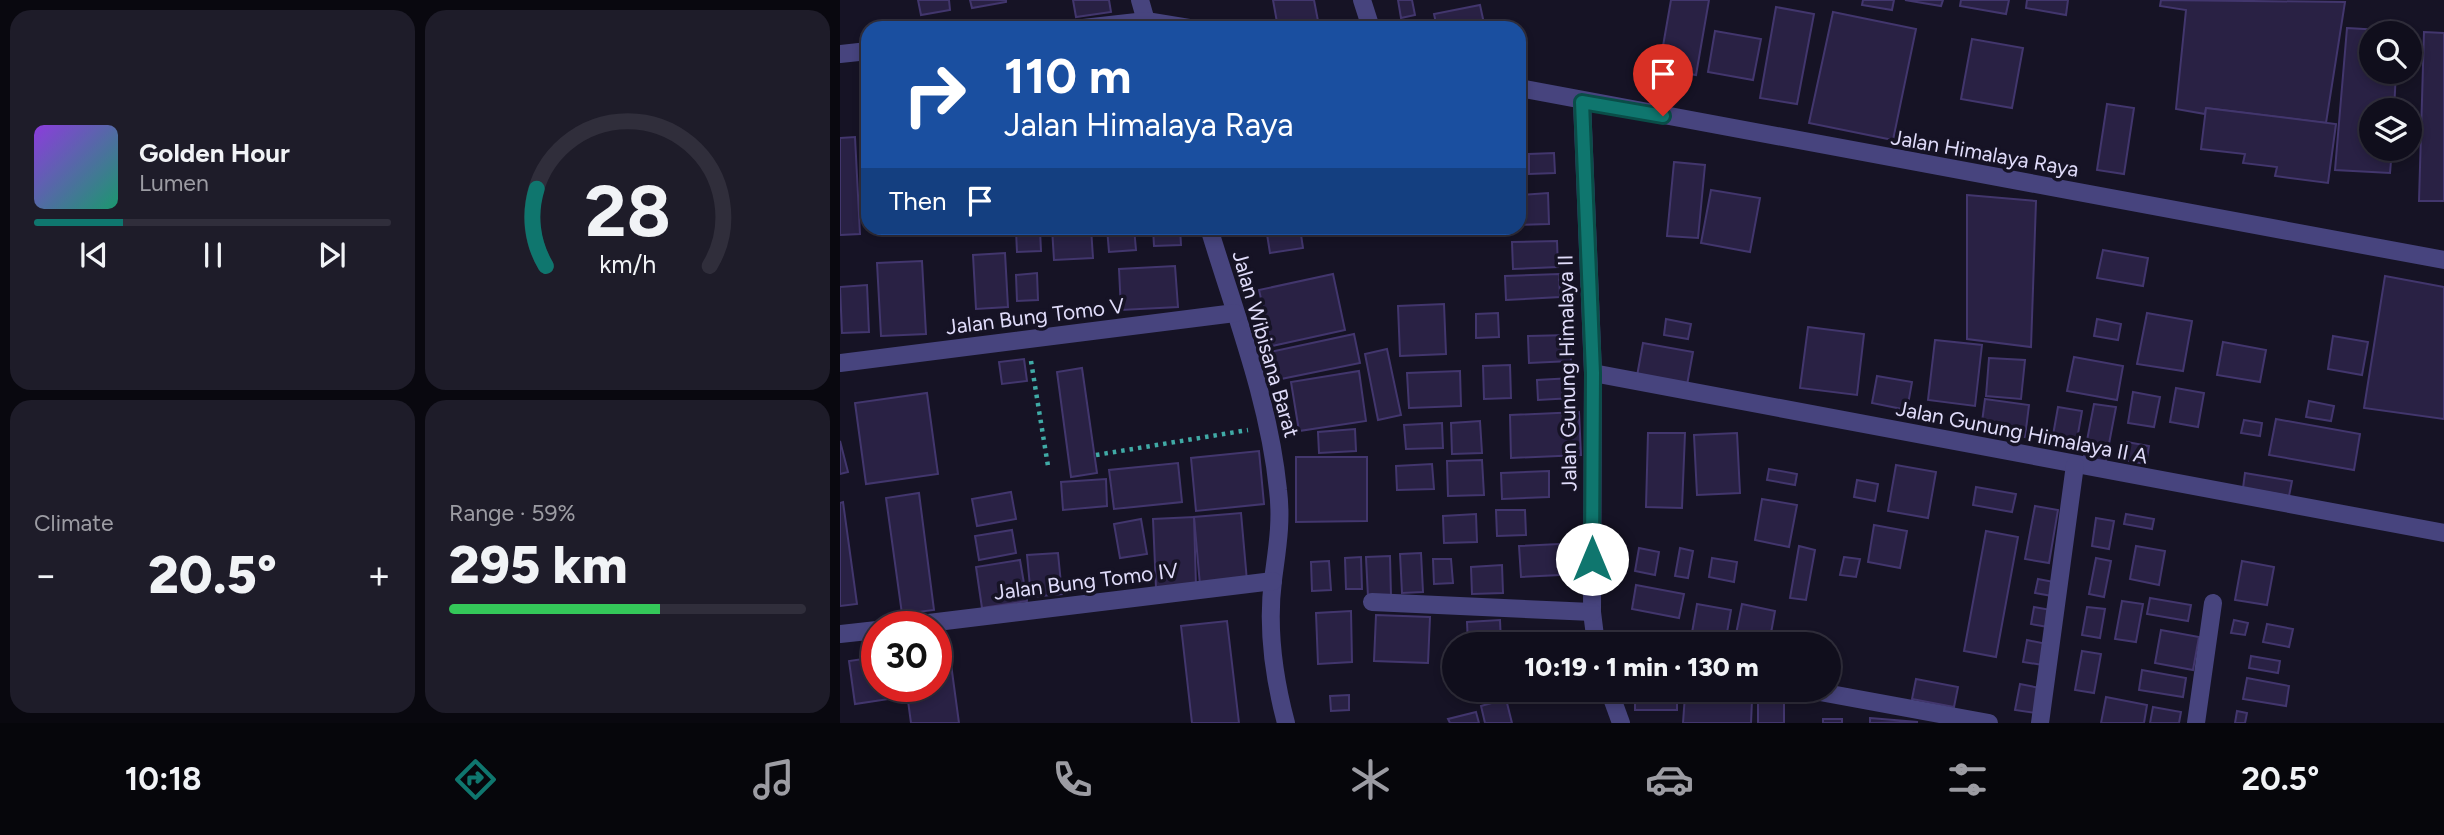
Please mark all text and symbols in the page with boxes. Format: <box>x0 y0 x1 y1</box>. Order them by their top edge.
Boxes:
map controls <box>2359 21 2422 161</box>
button: search <box>2359 21 2422 84</box>
pin <box>1633 44 1693 116</box>
text: 110 m <box>1004 46 1132 105</box>
icon: right <box>889 49 980 140</box>
icon: arrive <box>1644 55 1682 93</box>
button: layers <box>2359 98 2422 161</box>
text: Jalan Himalaya Raya <box>1004 106 1294 144</box>
street label: Jalan Himalaya Raya <box>1889 124 2081 182</box>
text: Golden Hour <box>139 137 290 169</box>
text: 28 <box>584 167 671 254</box>
text: Lumen <box>139 169 209 197</box>
icon: arrive <box>961 182 999 220</box>
text: Then <box>889 185 947 217</box>
icon: previous <box>75 236 113 274</box>
icon: pause <box>194 236 232 274</box>
icon: next <box>313 236 351 274</box>
street label: Jalan Wibisana Barat <box>1227 248 1305 440</box>
text: km/h <box>599 249 656 279</box>
street label: Jalan Gunung Himalaya II <box>1552 255 1582 491</box>
street label: Jalan Bung Tomo V <box>944 293 1126 339</box>
street label: Jalan Gunung Himalaya II A <box>1894 395 2150 469</box>
text: Range · 59% <box>449 499 576 527</box>
text: Climate <box>34 509 113 537</box>
position arrow <box>1555 522 1629 596</box>
text: 295 km <box>449 534 628 596</box>
text: 20.5° <box>148 544 277 606</box>
text: − <box>34 552 58 598</box>
text: + <box>367 552 391 598</box>
street label: Jalan Bung Tomo IV <box>992 557 1180 605</box>
speed limit sign: 30 <box>861 611 952 702</box>
text: 10:19 · 1 min · 130 m <box>1524 651 1759 683</box>
icon: directions <box>451 755 500 804</box>
icon: music <box>749 755 798 804</box>
icon: phone <box>1048 755 1097 804</box>
icon: climate <box>1346 755 1395 804</box>
icon: car <box>1645 755 1694 804</box>
icon: filters <box>1943 755 1992 804</box>
text: 10:18 <box>125 760 202 798</box>
text: 20.5° <box>2241 760 2319 798</box>

